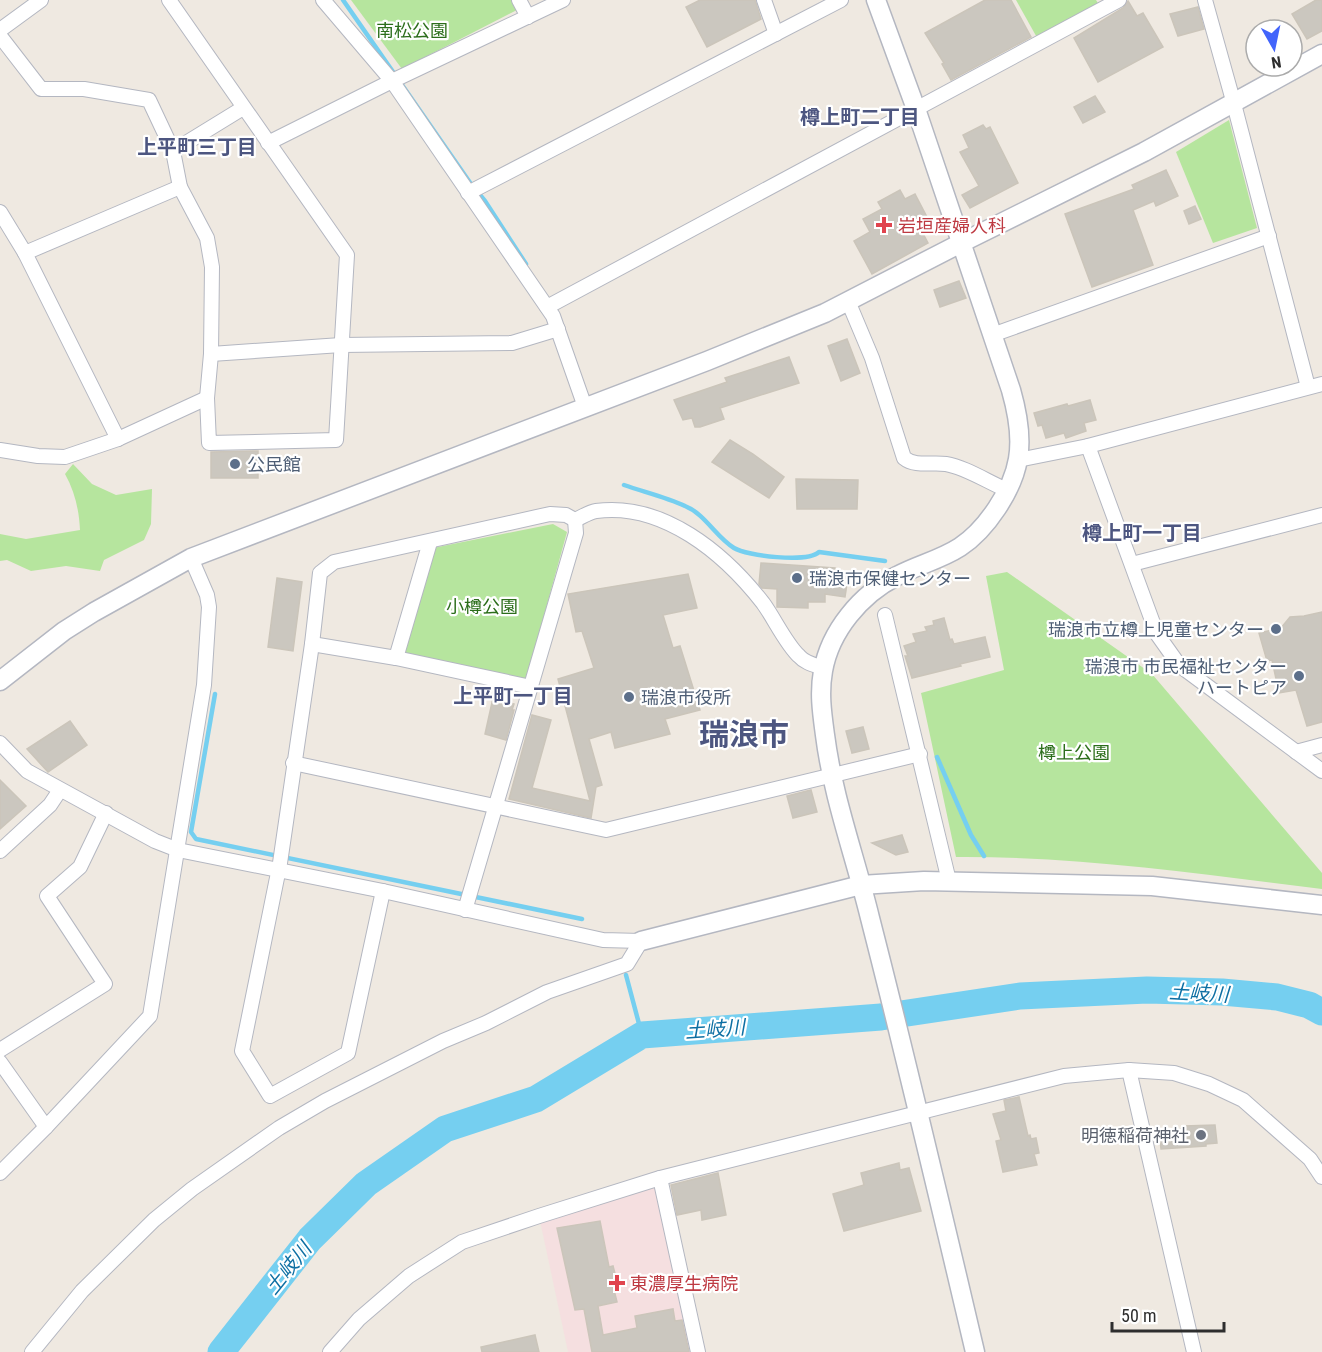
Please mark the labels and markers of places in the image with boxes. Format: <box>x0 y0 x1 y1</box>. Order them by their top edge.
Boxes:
place label: 岩垣産婦人科 <box>898 215 1006 236</box>
marker: 岩垣産婦人科 <box>875 216 893 234</box>
place label: 公民館 <box>247 454 301 475</box>
marker: 公民館 <box>228 457 242 471</box>
place label: 瑞浪市保健センター <box>809 568 971 589</box>
marker: 瑞浪市保健センター <box>790 571 804 585</box>
place label: 瑞浪市立樽上児童センター <box>1048 619 1264 640</box>
marker: 瑞浪市立樽上児童センター <box>1269 622 1283 636</box>
place label: 瑞浪市 市民福祉センター ハートピア <box>1085 656 1287 698</box>
marker: 瑞浪市 市民福祉センター ハートピア <box>1292 669 1306 683</box>
place label: 瑞浪市役所 <box>641 687 731 708</box>
marker: 瑞浪市役所 <box>622 690 636 704</box>
place label: 明徳稲荷神社 <box>1081 1125 1189 1146</box>
marker: 明徳稲荷神社 <box>1194 1128 1208 1142</box>
place label: 東濃厚生病院 <box>630 1273 738 1294</box>
marker: 東濃厚生病院 <box>608 1274 626 1292</box>

